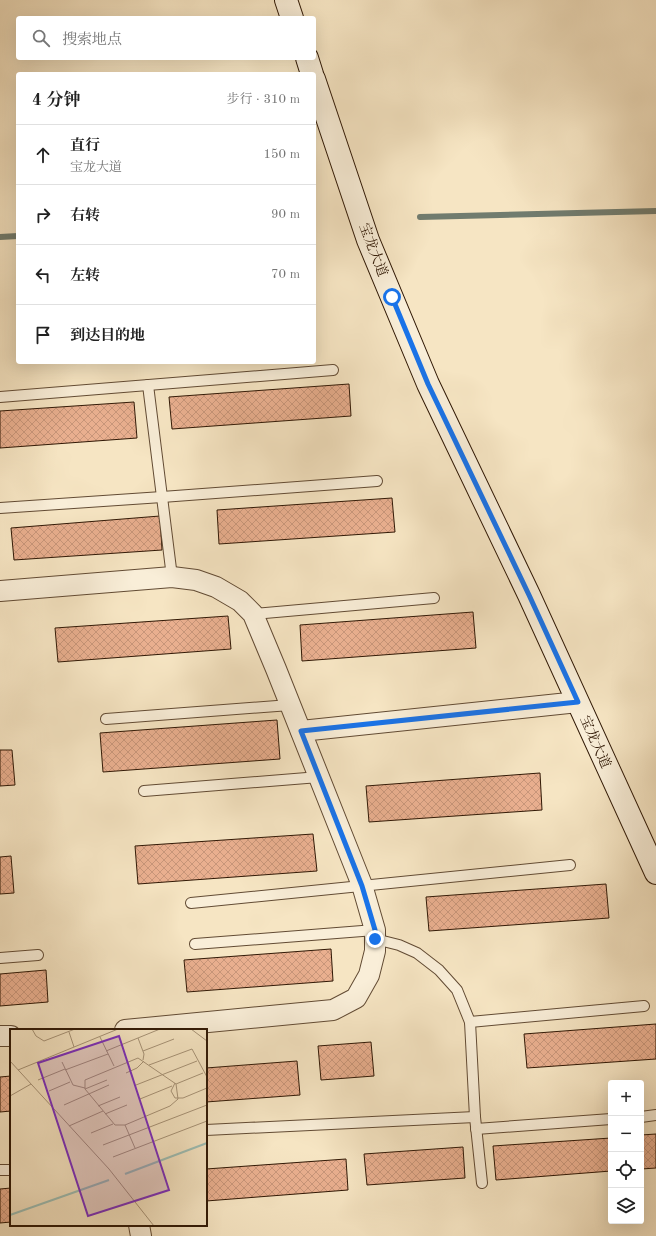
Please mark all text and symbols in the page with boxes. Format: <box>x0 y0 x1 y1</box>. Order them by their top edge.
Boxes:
search box <box>16 16 316 60</box>
icon: search <box>30 27 52 49</box>
text: 搜索地点 <box>62 33 122 48</box>
text: 4 分钟 <box>32 92 81 109</box>
text: 步行 · 310 m <box>226 93 300 106</box>
text: 直行 <box>70 139 100 154</box>
icon: ahead <box>32 144 54 166</box>
text: 150 m <box>263 148 300 161</box>
text: 宝龙大道 <box>70 161 122 174</box>
icon: right <box>32 204 54 226</box>
text: 90 m <box>271 208 300 221</box>
text: 右转 <box>70 209 100 224</box>
street label: 宝龙大道 <box>356 221 391 279</box>
icon: left <box>32 264 54 286</box>
text: 70 m <box>271 268 300 281</box>
text: 左转 <box>70 269 100 284</box>
route start <box>383 288 401 306</box>
icon: arrive <box>32 324 54 346</box>
text: 到达目的地 <box>70 329 145 344</box>
street label: 宝龙大道 <box>577 713 614 770</box>
route end <box>366 930 384 948</box>
inset map <box>10 1029 207 1226</box>
map controls <box>608 1080 644 1224</box>
button: + <box>608 1080 644 1116</box>
button: − <box>608 1116 644 1152</box>
button: locate <box>608 1152 644 1188</box>
button: layers <box>608 1188 644 1224</box>

